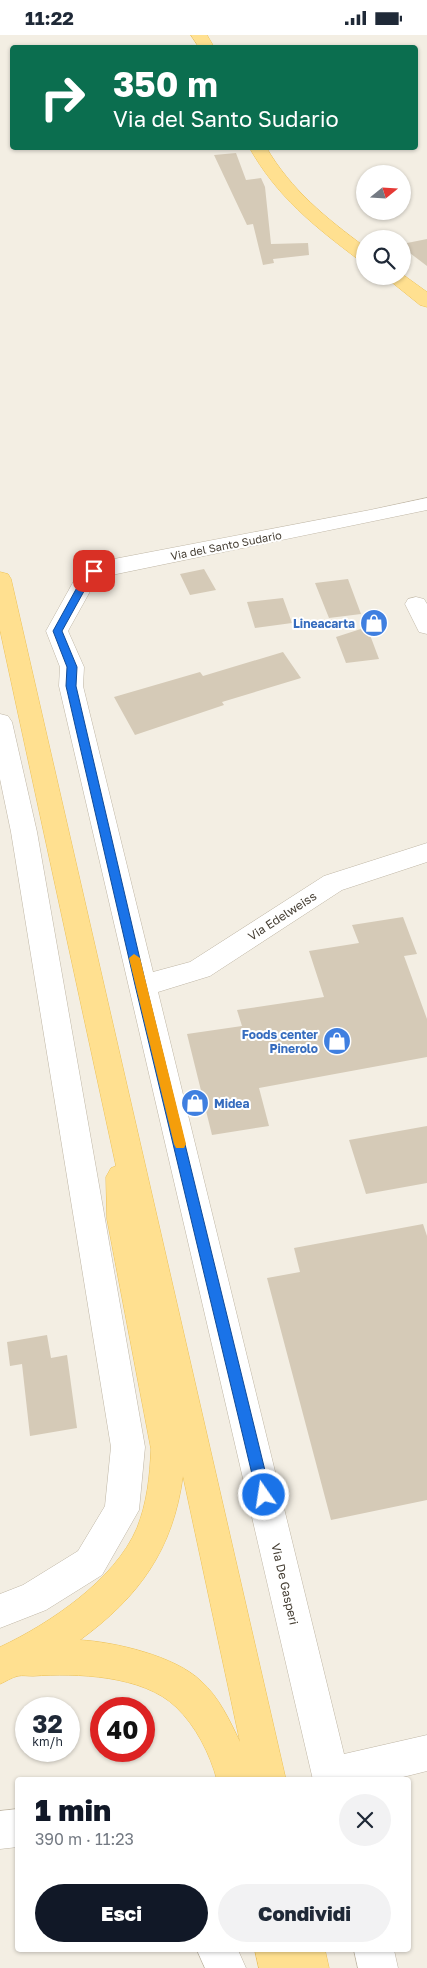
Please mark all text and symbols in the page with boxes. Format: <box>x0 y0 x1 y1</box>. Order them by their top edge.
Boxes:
text: 11:22 <box>25 6 74 29</box>
text: 350 m <box>113 63 218 105</box>
icon: right <box>30 65 95 130</box>
text: Via del Santo Sudario <box>113 105 339 132</box>
north arrow <box>356 165 411 220</box>
map controls <box>356 165 411 285</box>
button: search <box>356 230 411 285</box>
street label: Via del Santo Sudario <box>169 528 283 562</box>
pin <box>73 550 115 592</box>
icon: arrive <box>80 557 108 585</box>
shop icon: Lineacarta <box>359 608 389 638</box>
place label: Lineacarta <box>293 616 355 631</box>
street label: Via Edelweiss <box>245 888 319 944</box>
shop icon: Foods center Pinerolo <box>322 1026 352 1056</box>
place label: Foods center Pinerolo <box>242 1027 318 1056</box>
shop icon: Midea <box>180 1088 210 1118</box>
place label: Midea <box>214 1096 249 1111</box>
position arrow <box>237 1468 289 1520</box>
street label: Via De Gasperi <box>268 1542 302 1626</box>
speed limit sign: 40 <box>90 1697 155 1762</box>
text: 32 <box>32 1708 63 1739</box>
text: km/h <box>32 1734 63 1749</box>
text: 1 min <box>35 1792 111 1828</box>
button: close <box>339 1794 391 1846</box>
text: 390 m · 11:23 <box>35 1829 134 1849</box>
button: Esci <box>35 1884 208 1942</box>
button: Condividi <box>218 1884 391 1942</box>

